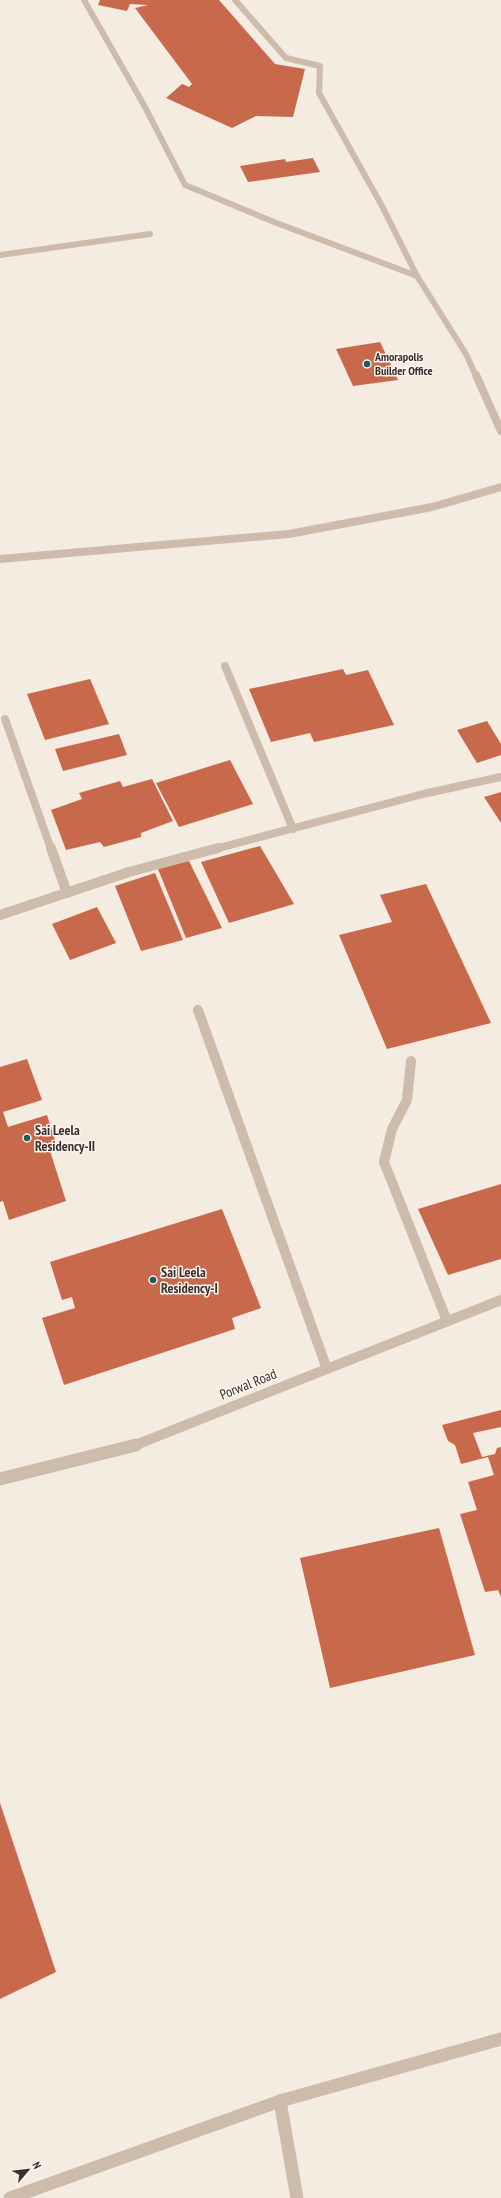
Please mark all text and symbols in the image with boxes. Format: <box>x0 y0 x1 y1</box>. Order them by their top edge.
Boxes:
place label: Amorapolis Builder Office <box>374 349 433 378</box>
marker: Amorapolis Builder Office <box>362 359 372 369</box>
place label: Sai Leela Residency-II <box>35 1121 95 1155</box>
marker: Sai Leela Residency-II <box>22 1133 32 1143</box>
place label: Sai Leela Residency-I <box>161 1263 218 1297</box>
marker: Sai Leela Residency-I <box>148 1275 158 1285</box>
street label: Porwal Road <box>217 1364 279 1404</box>
north arrow <box>8 2150 48 2190</box>
text: N <box>29 2159 44 2171</box>

